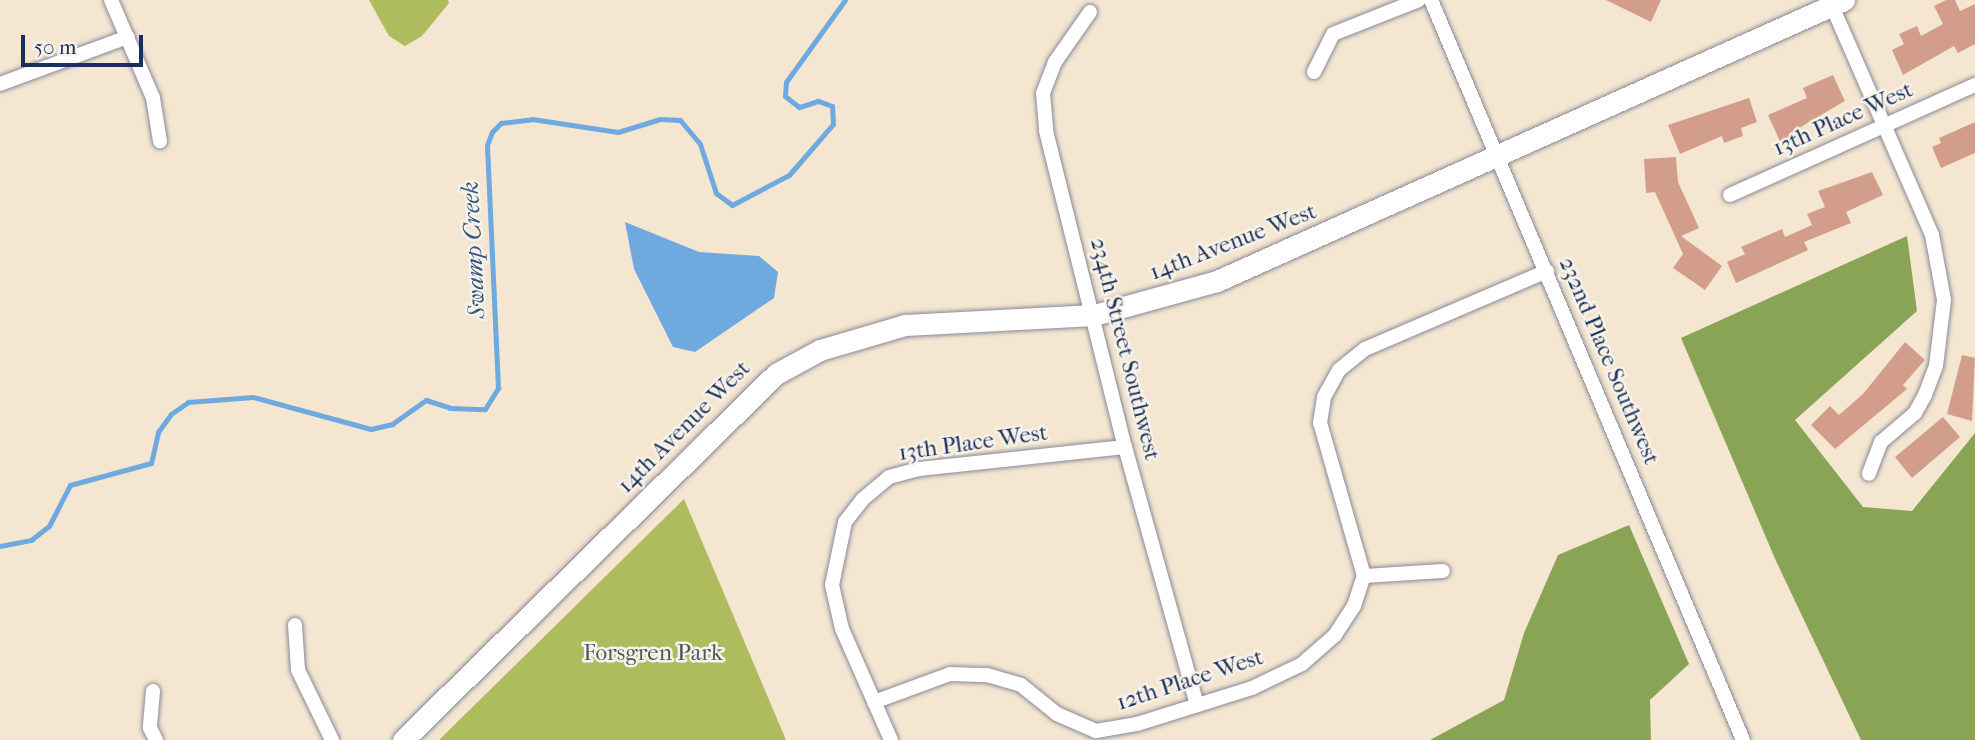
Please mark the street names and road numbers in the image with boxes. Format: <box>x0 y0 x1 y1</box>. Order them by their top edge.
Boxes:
street label: 13th Place West <box>1769 76 1917 162</box>
street label: 14th Avenue West <box>1146 198 1320 286</box>
street label: 234th Street Southwest <box>1084 235 1166 463</box>
street label: 232nd Place Southwest <box>1553 253 1665 469</box>
street label: 14th Avenue West <box>612 355 756 499</box>
street label: 13th Place West <box>897 419 1049 467</box>
street label: 12th Place West <box>1113 643 1267 717</box>

